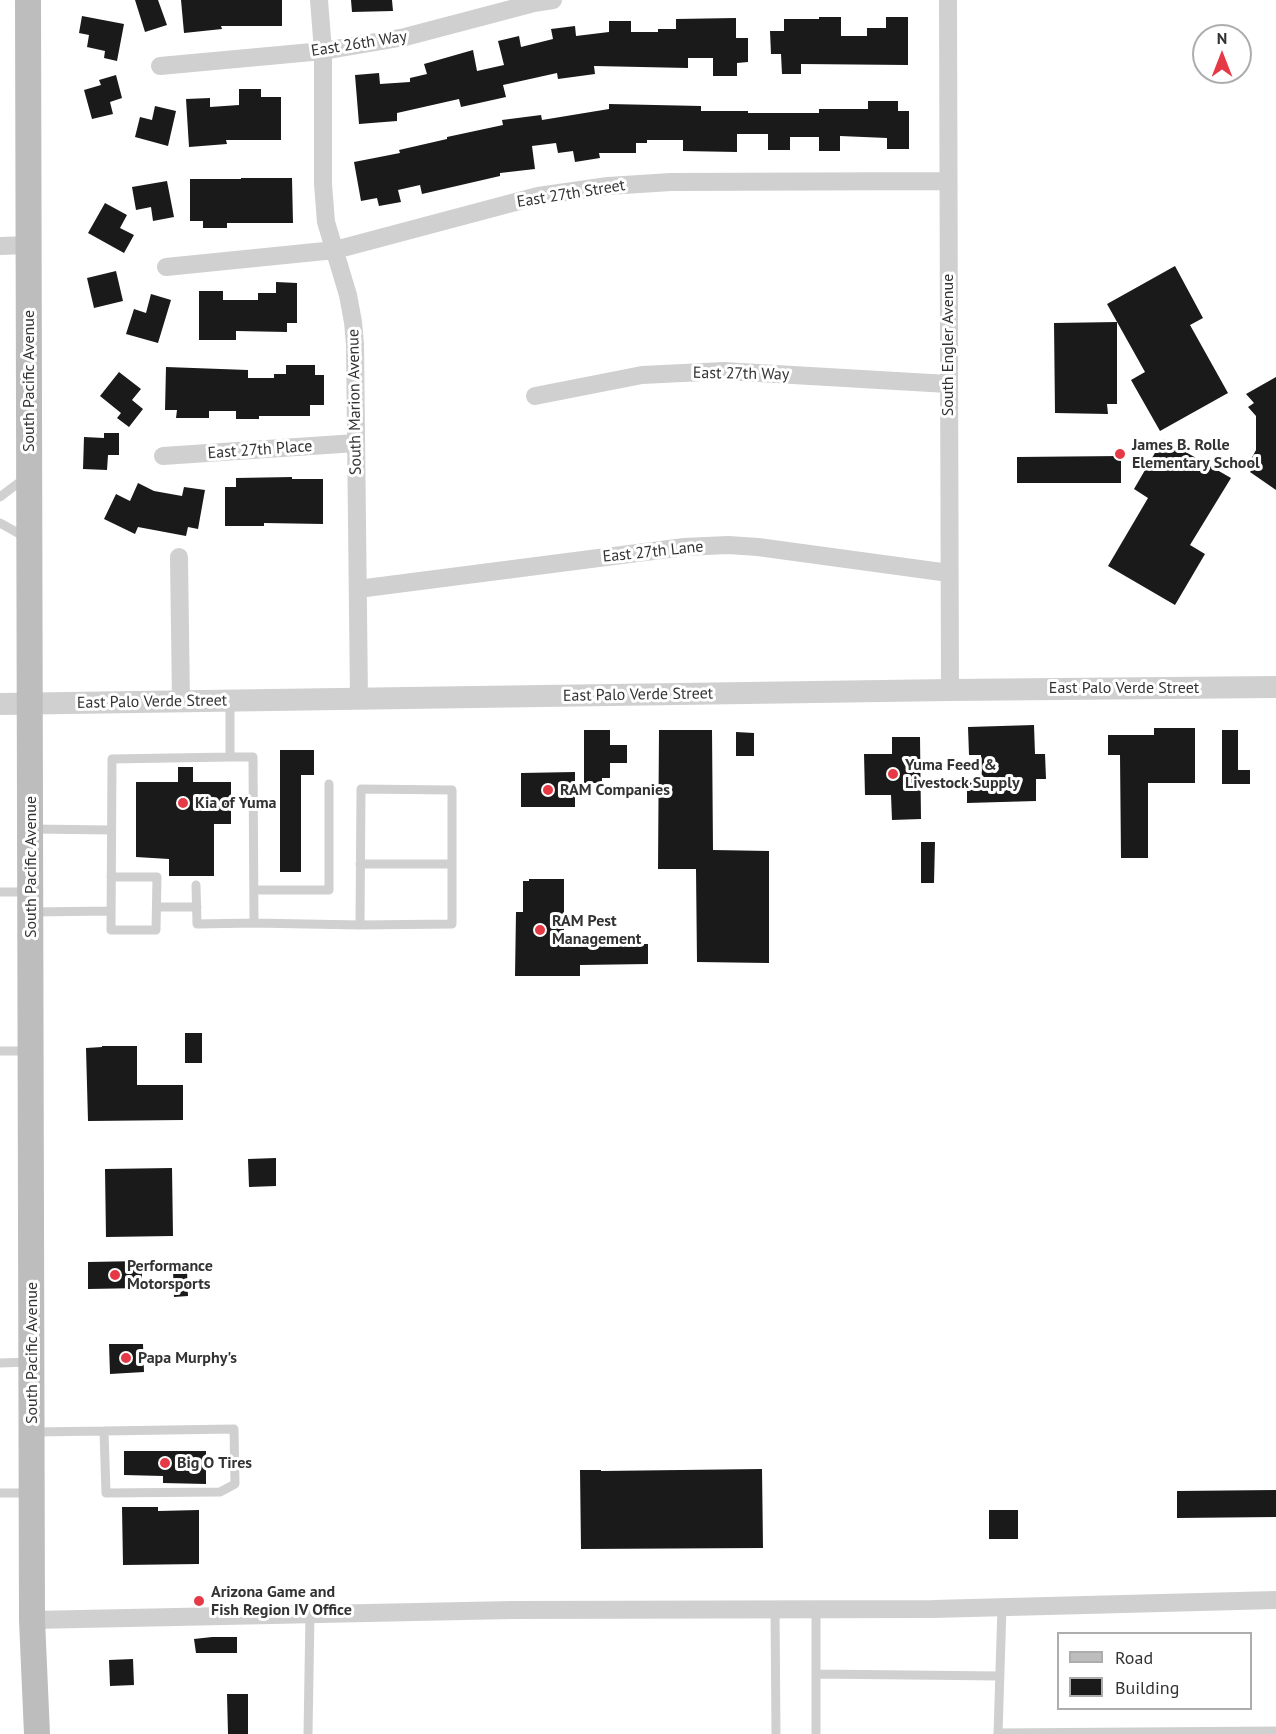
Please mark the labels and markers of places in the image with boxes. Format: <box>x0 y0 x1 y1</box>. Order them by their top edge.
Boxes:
place label: James B. Rolle Elementary School <box>1132 435 1260 473</box>
marker: James B. Rolle Elementary School <box>1113 447 1127 461</box>
place label: Yuma Feed & Livestock Supply <box>905 755 1020 793</box>
marker: Yuma Feed & Livestock Supply <box>886 767 900 781</box>
place label: RAM Companies <box>560 780 670 800</box>
marker: RAM Companies <box>541 783 555 797</box>
place label: Kia of Yuma <box>195 793 277 813</box>
marker: Kia of Yuma <box>176 796 190 810</box>
place label: RAM Pest Management <box>552 911 641 949</box>
marker: RAM Pest Management <box>533 923 547 937</box>
place label: Performance Motorsports <box>127 1256 213 1294</box>
marker: Performance Motorsports <box>108 1268 122 1282</box>
place label: Papa Murphy's <box>138 1348 237 1368</box>
marker: Papa Murphy's <box>119 1351 133 1365</box>
place label: Big O Tires <box>177 1453 252 1473</box>
marker: Big O Tires <box>158 1456 172 1470</box>
place label: Arizona Game and Fish Region IV Office <box>211 1582 352 1620</box>
marker: Arizona Game and Fish Region IV Office <box>192 1594 206 1608</box>

